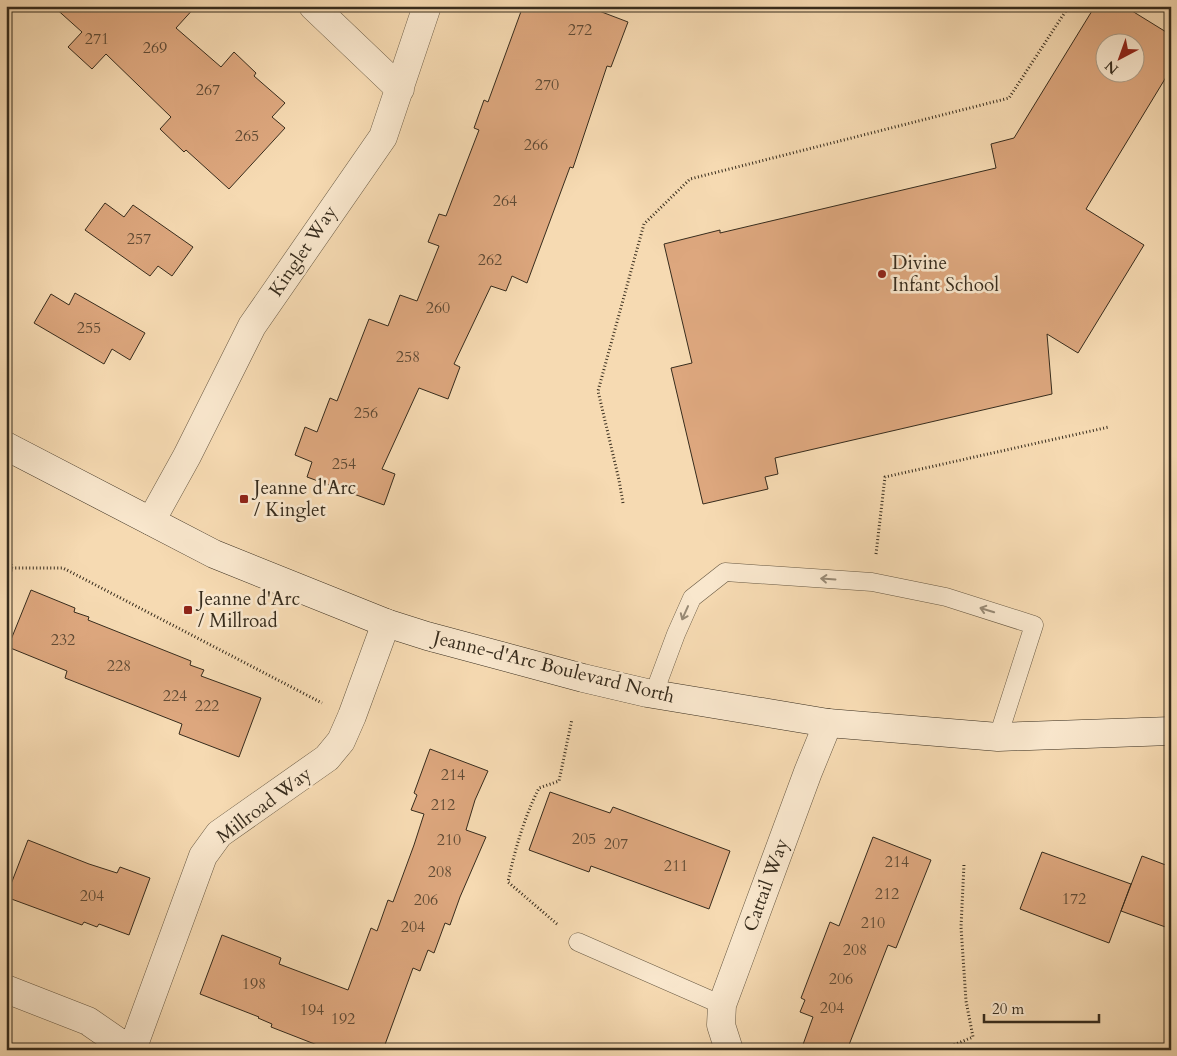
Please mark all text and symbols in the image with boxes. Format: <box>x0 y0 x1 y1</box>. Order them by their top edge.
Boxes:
house number: 272 <box>568 19 592 41</box>
house number: 271 <box>85 28 109 50</box>
north arrow <box>1094 32 1144 82</box>
house number: 269 <box>143 37 167 59</box>
text: N <box>1101 56 1123 79</box>
house number: 270 <box>535 74 559 96</box>
house number: 267 <box>196 79 220 101</box>
house number: 265 <box>235 125 259 147</box>
house number: 266 <box>524 134 548 156</box>
house number: 264 <box>493 190 517 212</box>
street label: Kinglet Way <box>263 200 343 302</box>
house number: 257 <box>127 228 151 250</box>
house number: 262 <box>478 249 502 271</box>
place label: Divine Infant School <box>892 250 999 298</box>
marker: Divine Infant School <box>876 268 888 280</box>
house number: 260 <box>426 297 450 319</box>
house number: 255 <box>77 317 101 339</box>
house number: 258 <box>396 346 420 368</box>
house number: 256 <box>354 402 378 424</box>
house number: 254 <box>332 453 356 475</box>
place label: Jeanne d'Arc / Kinglet <box>251 475 356 523</box>
marker: Jeanne d'Arc / Kinglet <box>238 493 250 505</box>
one-way arrow <box>820 575 836 584</box>
place label: Jeanne d'Arc / Millroad <box>195 586 300 634</box>
marker: Jeanne d'Arc / Millroad <box>182 604 194 616</box>
one-way arrow <box>679 605 689 620</box>
one-way arrow <box>979 605 995 615</box>
street label: Jeanne-d'Arc Boulevard North <box>428 624 678 710</box>
house number: 232 <box>51 629 75 651</box>
house number: 228 <box>107 655 131 677</box>
house number: 224 <box>163 685 187 707</box>
house number: 222 <box>195 695 219 717</box>
street label: Millroad Way <box>211 761 317 849</box>
house number: 214 <box>441 764 465 786</box>
house number: 212 <box>431 794 455 816</box>
house number: 205 <box>572 828 596 850</box>
house number: 210 <box>437 829 461 851</box>
house number: 207 <box>604 833 628 855</box>
street label: Cattail Way <box>737 835 795 935</box>
house number: 214 <box>885 851 909 873</box>
house number: 211 <box>664 855 688 877</box>
house number: 208 <box>428 861 452 883</box>
house number: 212 <box>875 883 899 905</box>
house number: 204 <box>80 885 104 907</box>
house number: 172 <box>1062 888 1086 910</box>
house number: 206 <box>414 889 438 911</box>
house number: 210 <box>861 912 885 934</box>
house number: 204 <box>401 916 425 938</box>
house number: 208 <box>843 939 867 961</box>
house number: 206 <box>829 968 853 990</box>
house number: 198 <box>242 973 266 995</box>
scale bar <box>984 991 1100 1023</box>
house number: 204 <box>820 997 844 1019</box>
house number: 194 <box>300 999 324 1021</box>
text: 20 m <box>992 999 1024 1019</box>
house number: 192 <box>331 1008 355 1030</box>

